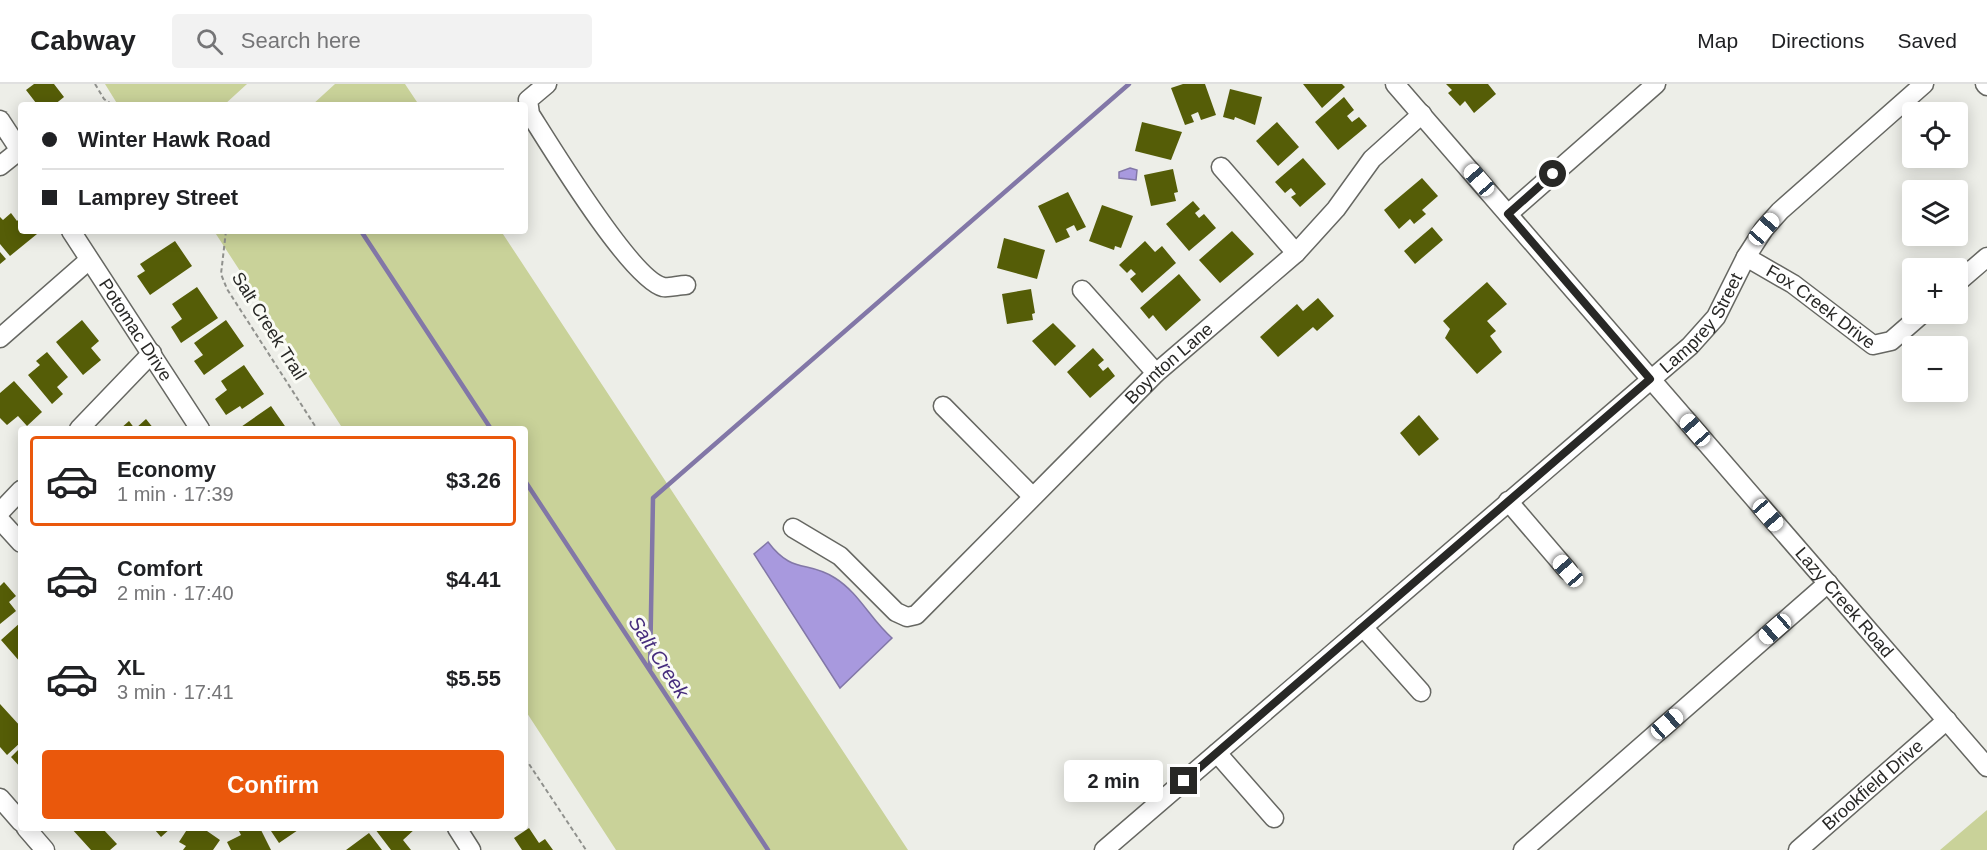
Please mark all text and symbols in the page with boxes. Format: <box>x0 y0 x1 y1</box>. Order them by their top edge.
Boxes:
search box <box>172 14 592 68</box>
text: Cabway <box>30 25 136 56</box>
icon: search <box>193 25 226 58</box>
text: Search here <box>241 28 361 53</box>
text: Map <box>1697 29 1738 52</box>
text: Directions <box>1771 29 1864 52</box>
text: Saved <box>1897 29 1957 52</box>
map controls <box>1902 102 1968 402</box>
button: locate <box>1902 102 1968 168</box>
text: Winter Hawk Road <box>78 127 271 152</box>
route start <box>1539 160 1566 187</box>
car <box>1460 161 1498 199</box>
button: layers <box>1902 180 1968 246</box>
text: Lamprey Street <box>78 185 238 210</box>
car <box>1745 210 1783 248</box>
button: + <box>1902 258 1968 324</box>
street label: Fox Creek Drive <box>1763 261 1879 353</box>
street label: Salt Creek Trail <box>228 269 310 383</box>
street label: Lamprey Street <box>1656 270 1746 377</box>
street label: Potomac Drive <box>95 275 176 385</box>
street label: Boynton Lane <box>1121 319 1217 408</box>
button: − <box>1902 336 1968 402</box>
car <box>1676 411 1714 449</box>
icon: car <box>45 454 99 508</box>
text: Economy <box>117 457 216 482</box>
text: $3.26 <box>446 468 501 493</box>
text: 1 min · 17:39 <box>117 483 234 505</box>
car <box>1749 496 1787 534</box>
street label: Lazy Creek Road <box>1791 543 1897 661</box>
car <box>1549 552 1587 590</box>
icon: car <box>45 553 99 607</box>
text: Comfort <box>117 556 203 581</box>
text: $4.41 <box>446 567 501 592</box>
text: 2 min · 17:40 <box>117 582 234 604</box>
car <box>1756 610 1794 648</box>
water label: Salt Creek <box>624 612 694 703</box>
icon: car <box>45 652 99 706</box>
text: XL <box>117 655 145 680</box>
text: $5.55 <box>446 666 501 691</box>
text: 3 min · 17:41 <box>117 681 234 703</box>
car <box>1648 705 1686 743</box>
street label: Brookfield Drive <box>1818 736 1927 834</box>
button: Confirm <box>42 750 504 819</box>
callout: 2 min <box>1064 760 1163 802</box>
route end <box>1170 767 1197 794</box>
text: 2 min <box>1087 770 1140 792</box>

